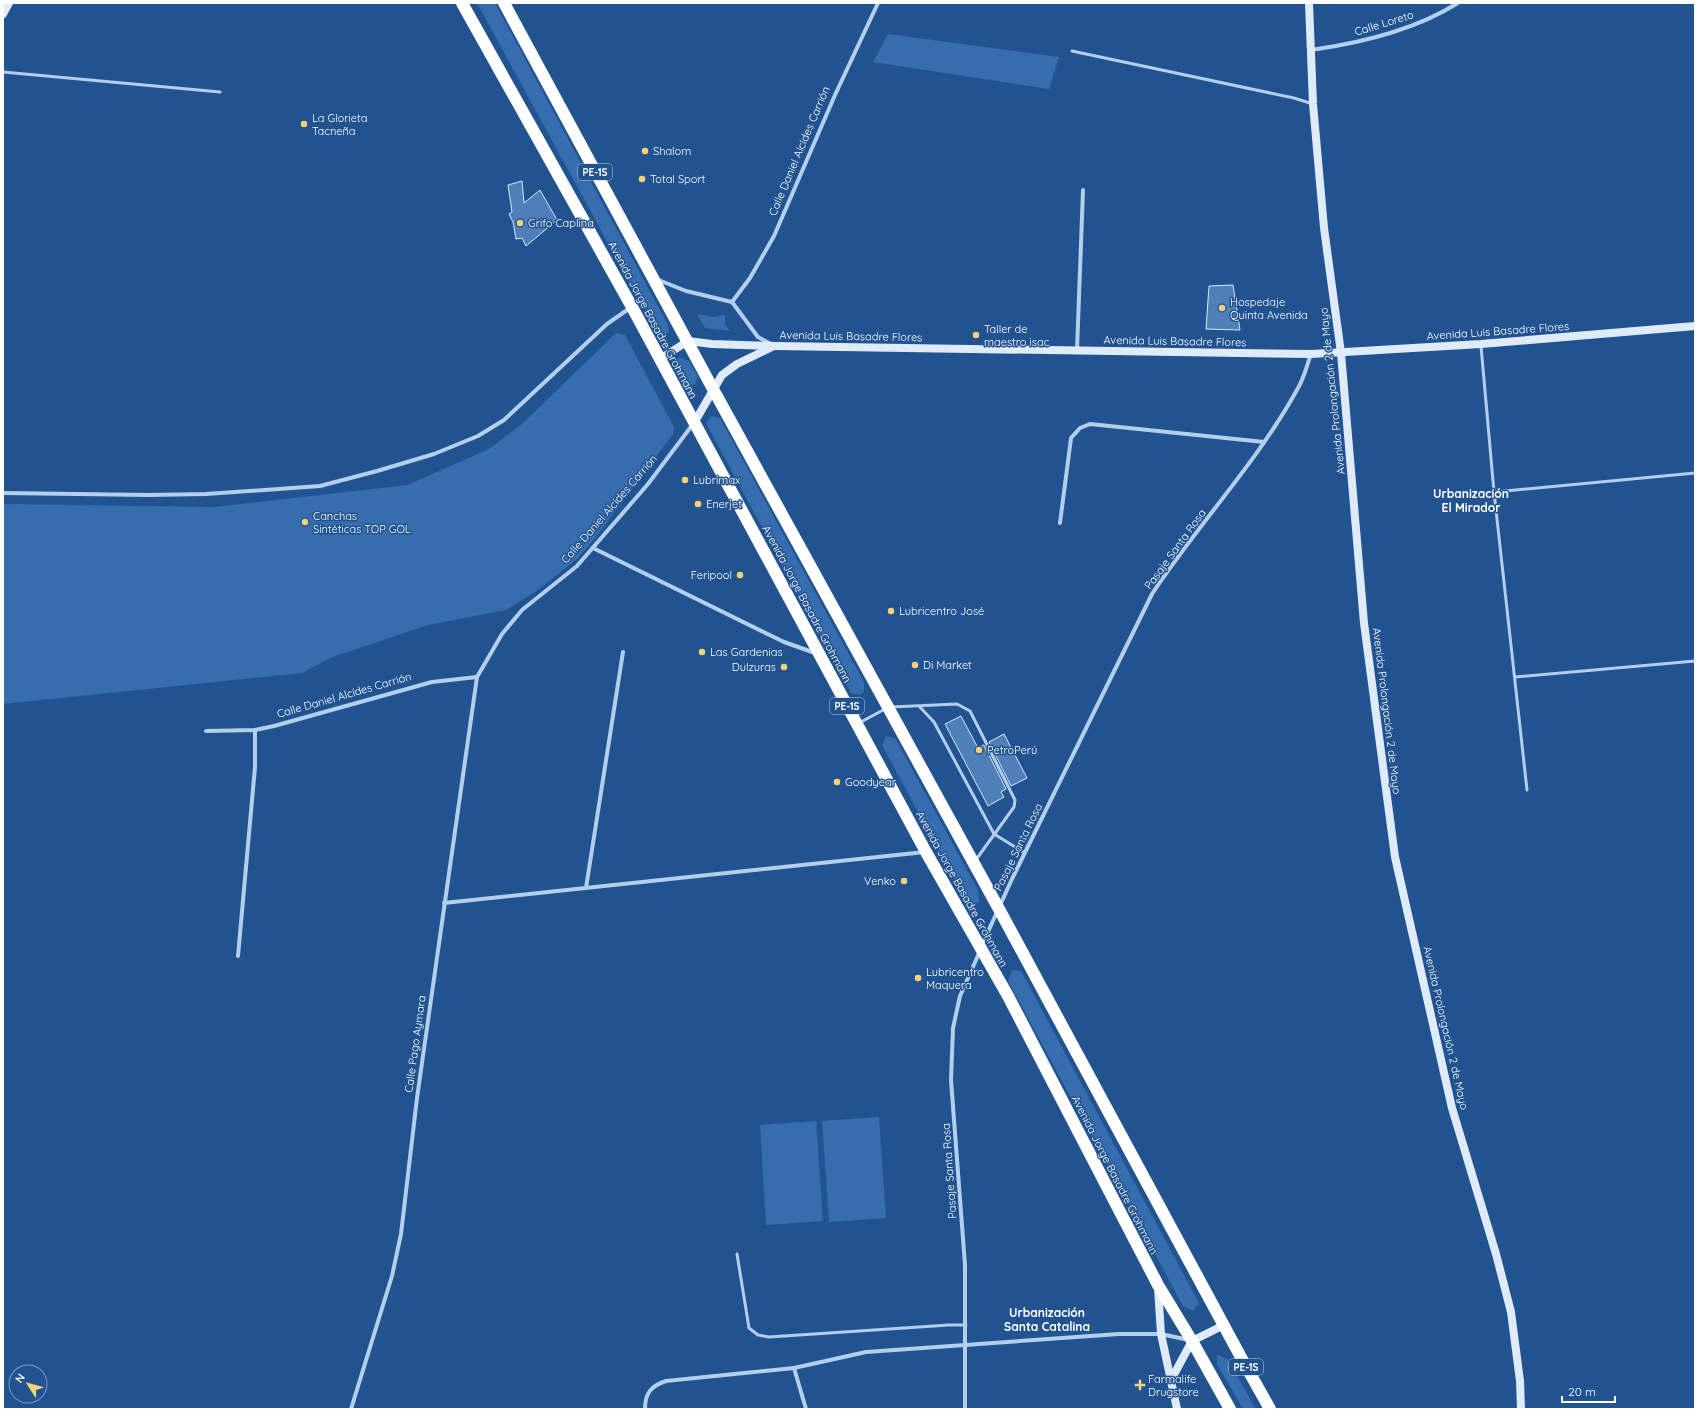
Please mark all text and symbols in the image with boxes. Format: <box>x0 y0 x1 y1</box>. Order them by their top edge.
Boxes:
street label: Calle Loreto <box>1353 7 1416 39</box>
street label: Calle Daniel Alcídes Carrión <box>765 84 833 218</box>
place label: La Glorieta Tacneña <box>312 111 367 138</box>
marker: La Glorieta Tacneña <box>299 119 309 129</box>
place label: Shalom <box>653 144 691 158</box>
marker: Shalom <box>640 146 650 156</box>
road number: PE-1S <box>578 164 612 180</box>
place label: Total Sport <box>650 172 706 186</box>
marker: Total Sport <box>637 174 647 184</box>
place label: Grifo Caplina <box>528 216 594 230</box>
marker: Grifo Caplina <box>515 218 525 228</box>
street label: Avenida Jorge Basadre Grohmann <box>605 239 701 401</box>
place label: Hospedaje Quinta Avenida <box>1230 295 1308 322</box>
marker: Hospedaje Quinta Avenida <box>1217 303 1227 313</box>
street label: Avenida Prolongación 2 de Mayo <box>1316 307 1348 475</box>
street label: Avenida Luis Basadre Flores <box>1426 319 1570 343</box>
place label: Taller de maestro isac <box>984 322 1050 349</box>
street label: Avenida Luis Basadre Flores <box>780 328 922 344</box>
marker: Taller de maestro isac <box>971 330 981 340</box>
street label: Avenida Luis Basadre Flores <box>1104 333 1246 349</box>
street label: Calle Daniel Alcídes Carrión <box>558 452 660 566</box>
place label: Lubrimax <box>693 473 740 487</box>
marker: Lubrimax <box>680 475 690 485</box>
district label: Urbanización El Mirador <box>1433 486 1509 515</box>
place label: Enerjet <box>706 497 742 511</box>
marker: Enerjet <box>693 499 703 509</box>
street label: Pasaje Santa Rosa <box>1141 506 1209 592</box>
place label: Canchas Sintéticas TOP GOL <box>313 509 411 536</box>
marker: Canchas Sintéticas TOP GOL <box>300 517 310 527</box>
street label: Avenida Jorge Basadre Grohmann <box>759 523 855 685</box>
place label: Feripool <box>691 568 732 582</box>
marker: Feripool <box>735 570 745 580</box>
place label: Lubricentro José <box>899 604 984 618</box>
marker: Lubricentro José <box>886 606 896 616</box>
street label: Avenida Prolongación 2 de Mayo <box>1370 627 1404 795</box>
place label: Las Gardenias <box>710 645 783 659</box>
marker: Las Gardenias <box>697 647 707 657</box>
place label: Di Market <box>923 658 972 672</box>
place label: Dulzuras <box>732 660 776 674</box>
marker: Di Market <box>910 660 920 670</box>
marker: Dulzuras <box>779 662 789 672</box>
street label: Calle Daniel Alcídes Carrión <box>275 669 413 721</box>
road number: PE-1S <box>830 698 864 714</box>
place label: PetroPerú <box>987 743 1037 757</box>
marker: PetroPerú <box>974 745 984 755</box>
place label: Goodyear <box>845 775 897 789</box>
marker: Goodyear <box>832 777 842 787</box>
street label: Pasaje Santa Rosa <box>991 801 1045 893</box>
street label: Avenida Jorge Basadre Grohmann <box>913 809 1011 969</box>
place label: Venko <box>864 874 896 888</box>
marker: Venko <box>899 876 909 886</box>
street label: Avenida Prolongación 2 de Mayo <box>1420 945 1472 1112</box>
place label: Lubricentro Maquera <box>926 965 984 992</box>
marker: Lubricentro Maquera <box>913 973 923 983</box>
street label: Calle Pago Aymara <box>401 994 429 1094</box>
street label: Avenida Jorge Basadre Grohmann <box>1069 1093 1161 1257</box>
street label: Pasaje Santa Rosa <box>939 1123 959 1219</box>
district label: Urbanización Santa Catalina <box>1004 1305 1090 1334</box>
road number: PE-1S <box>1229 1359 1263 1375</box>
north arrow <box>8 1364 48 1404</box>
text: N <box>12 1371 28 1386</box>
place label: Farmalife Drugstore <box>1148 1372 1199 1399</box>
scale bar <box>1562 1378 1615 1404</box>
marker: Farmalife Drugstore <box>1135 1380 1145 1390</box>
text: 20 m <box>1568 1384 1596 1399</box>

